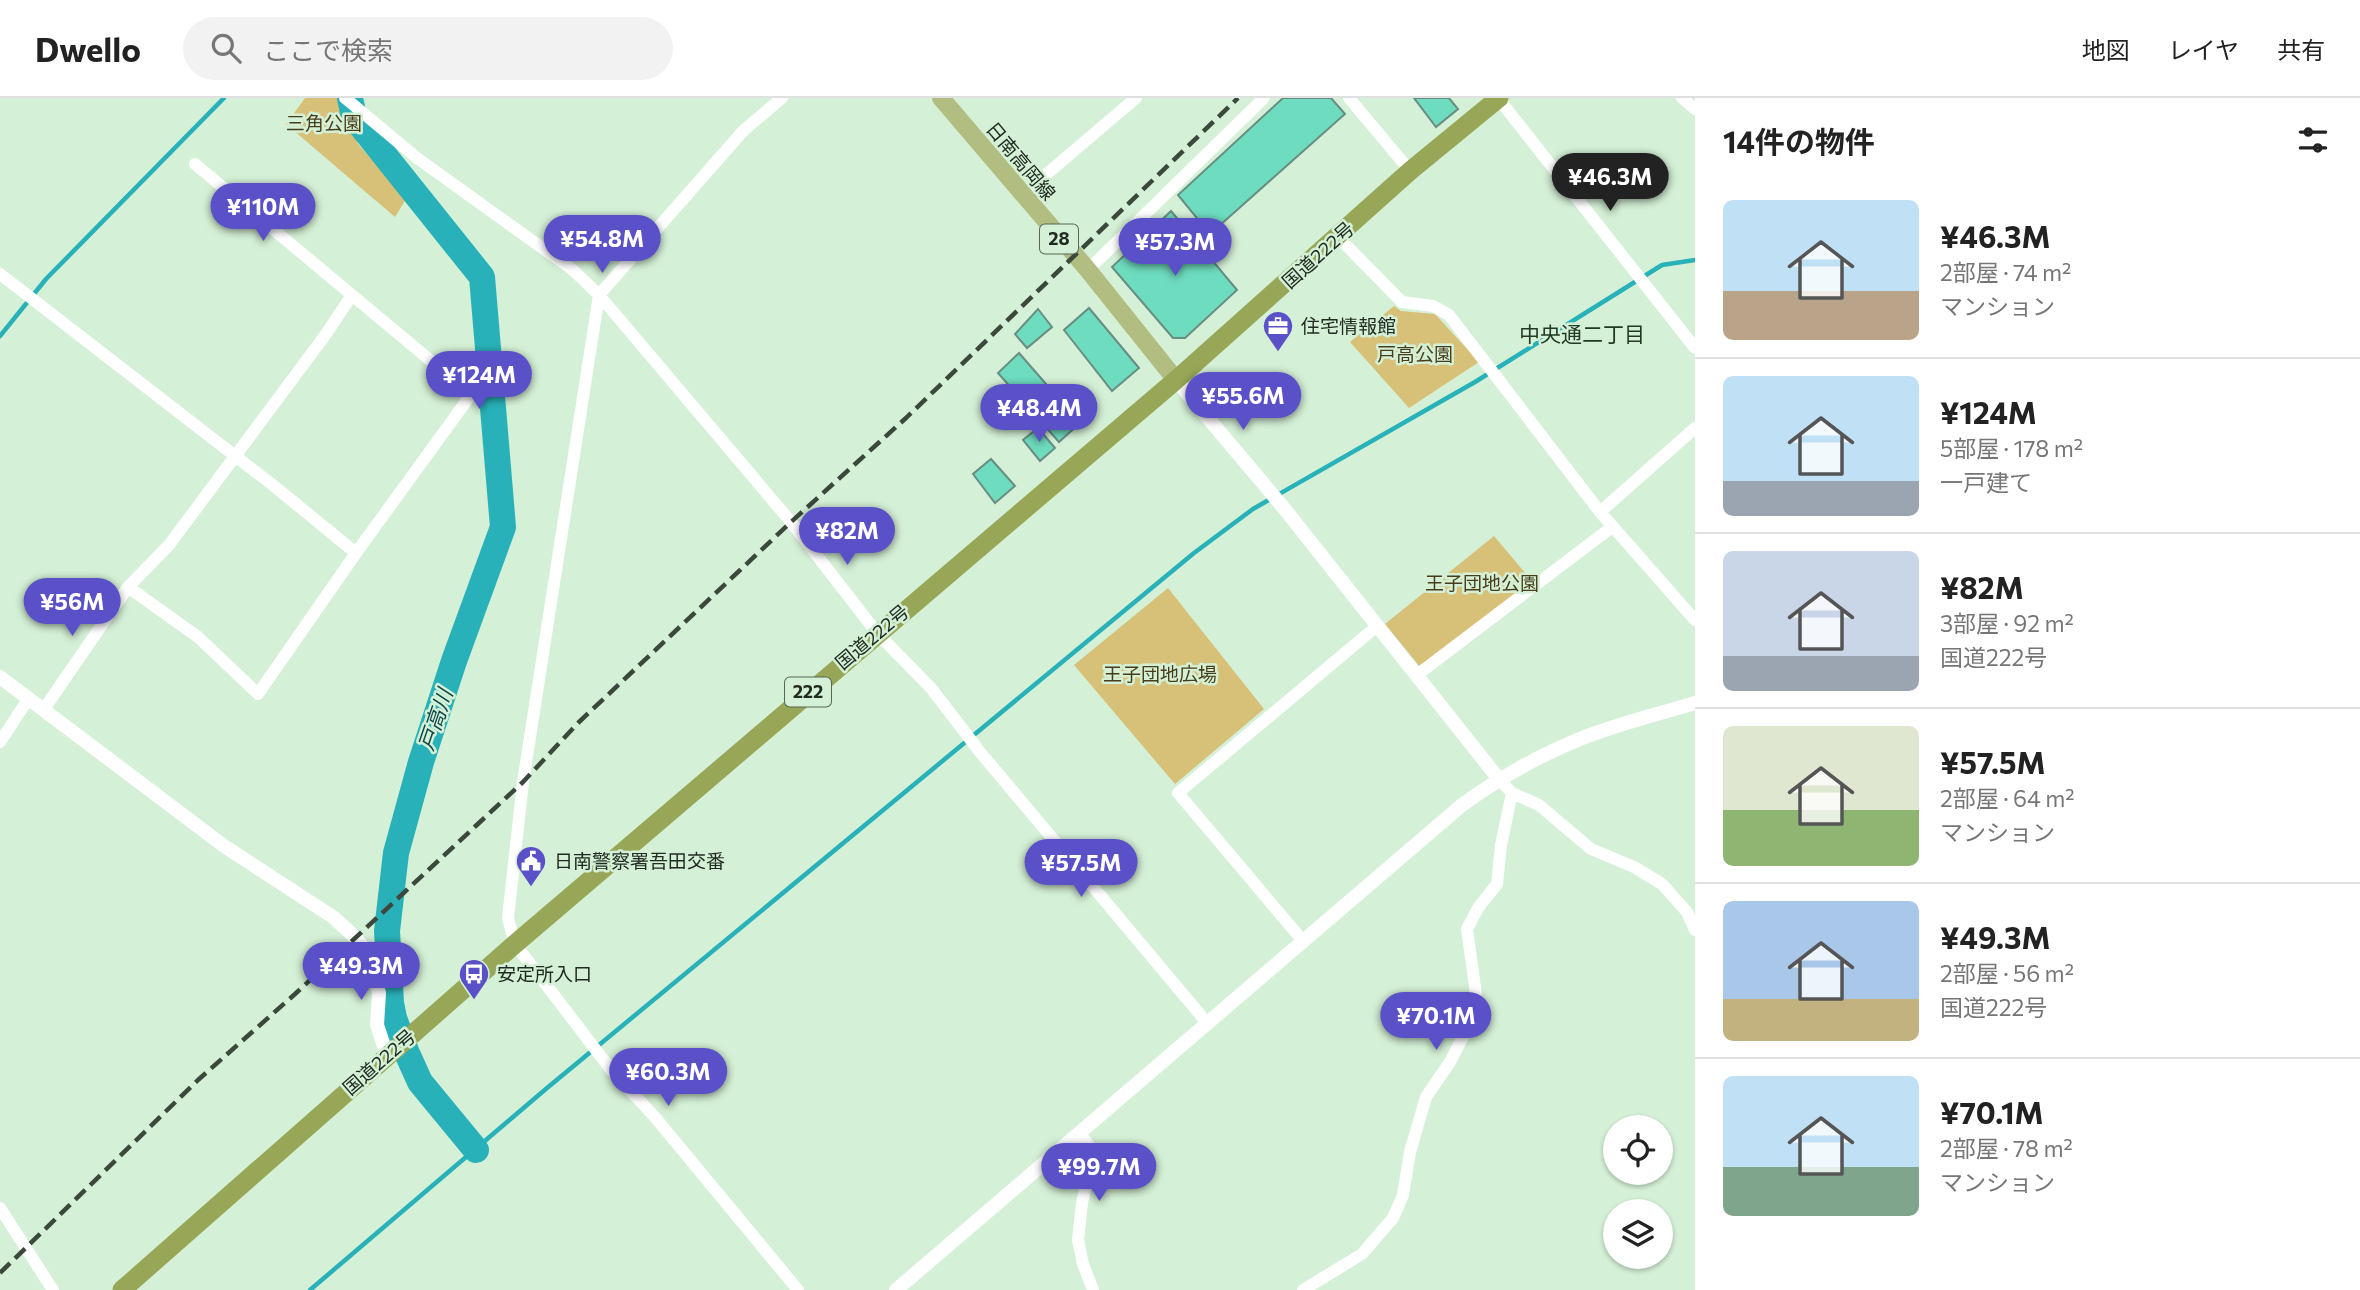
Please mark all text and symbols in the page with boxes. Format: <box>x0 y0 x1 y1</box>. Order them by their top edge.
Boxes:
search box <box>183 17 673 80</box>
text: Dwello <box>35 28 141 69</box>
icon: search <box>207 29 245 67</box>
text: ここで検索 <box>263 34 393 65</box>
text: 地図 <box>2082 35 2130 64</box>
text: レイヤ <box>2168 35 2239 64</box>
text: 共有 <box>2277 35 2325 64</box>
park label: 三角公園 <box>286 111 362 134</box>
street label: 日南高岡線 <box>982 117 1061 204</box>
icon: filters <box>2294 121 2332 159</box>
text: 14件の物件 <box>1723 122 1875 159</box>
pin: ¥46.3M <box>1553 153 1667 213</box>
text: ¥46.3M <box>1568 162 1652 190</box>
pin: ¥110M <box>214 184 312 243</box>
text: ¥110M <box>227 192 299 220</box>
pin: ¥54.8M <box>545 216 659 275</box>
street label: 国道222号 <box>1277 216 1358 293</box>
text: ¥46.3M <box>1940 217 2050 254</box>
pin: ¥57.3M <box>1118 218 1232 278</box>
text: ¥54.8M <box>560 224 644 252</box>
road number: 28 <box>1040 224 1078 254</box>
text: ¥57.3M <box>1135 227 1215 255</box>
icon: home <box>1779 228 1863 312</box>
text: 2部屋 · 74 m² <box>1940 258 2071 286</box>
text: マンション <box>1940 292 2055 320</box>
office icon: 住宅情報館 <box>1261 309 1295 353</box>
place label: 住宅情報館 <box>1301 314 1396 337</box>
district label: 中央通二丁目 <box>1519 321 1645 346</box>
park label: 戸高公園 <box>1377 342 1453 365</box>
pin: ¥124M <box>430 352 528 411</box>
text: ¥124M <box>442 360 516 388</box>
pin: ¥55.6M <box>1186 372 1300 432</box>
text: ¥55.6M <box>1201 381 1285 409</box>
pin: ¥48.4M <box>982 384 1096 444</box>
text: ¥48.4M <box>996 393 1082 421</box>
text: ¥124M <box>1940 393 2037 430</box>
icon: home <box>1779 404 1863 488</box>
text: 5部屋 · 178 m² <box>1940 434 2083 462</box>
text: 一戸建て <box>1940 468 2032 496</box>
pin: ¥82M <box>806 508 888 567</box>
text: ¥82M <box>815 516 879 544</box>
text: ¥82M <box>1940 568 2024 605</box>
park label: 王子団地公園 <box>1425 571 1539 594</box>
pin: ¥56M <box>31 578 113 638</box>
icon: home <box>1779 579 1863 663</box>
text: ¥56M <box>40 587 104 615</box>
street label: 国道222号 <box>830 599 913 674</box>
text: 3部屋 · 92 m² <box>1940 609 2074 637</box>
text: 国道222号 <box>1940 643 2047 671</box>
park label: 王子団地広場 <box>1103 662 1217 685</box>
road number: 222 <box>785 678 831 706</box>
water label: 戸高川 <box>413 684 457 753</box>
text: ¥57.5M <box>1940 743 2045 780</box>
icon: home <box>1779 754 1863 838</box>
text: 2部屋 · 64 m² <box>1940 784 2074 812</box>
text: マンション <box>1940 818 2055 846</box>
pin: ¥57.5M <box>1024 840 1138 899</box>
public building icon: 日南警察署吾田交番 <box>514 844 548 888</box>
text: ¥57.5M <box>1041 848 1121 876</box>
place label: 日南警察署吾田交番 <box>554 849 725 872</box>
text: ¥49.3M <box>1940 918 2050 955</box>
icon: home <box>1779 929 1863 1013</box>
pin: ¥49.3M <box>304 942 418 1002</box>
text: ¥49.3M <box>319 951 403 979</box>
bus stop icon: 安定所入口 <box>457 957 491 1001</box>
text: 2部屋 · 56 m² <box>1940 959 2074 987</box>
place label: 安定所入口 <box>497 962 592 985</box>
pin: ¥70.1M <box>1379 992 1493 1052</box>
text: 国道222号 <box>1940 993 2047 1021</box>
text: ¥70.1M <box>1396 1001 1476 1029</box>
street label: 国道222号 <box>338 1024 420 1099</box>
pin: ¥60.3M <box>611 1048 725 1108</box>
text: ¥60.3M <box>625 1057 711 1085</box>
text: ¥70.1M <box>1940 1093 2044 1130</box>
icon: home <box>1779 1104 1863 1188</box>
map controls <box>1603 1115 1673 1269</box>
button: locate <box>1603 1115 1673 1185</box>
text: 2部屋 · 78 m² <box>1940 1134 2073 1162</box>
pin: ¥99.7M <box>1042 1144 1156 1203</box>
text: ¥99.7M <box>1057 1152 1141 1180</box>
text: マンション <box>1940 1168 2055 1196</box>
button: layers <box>1603 1199 1673 1269</box>

